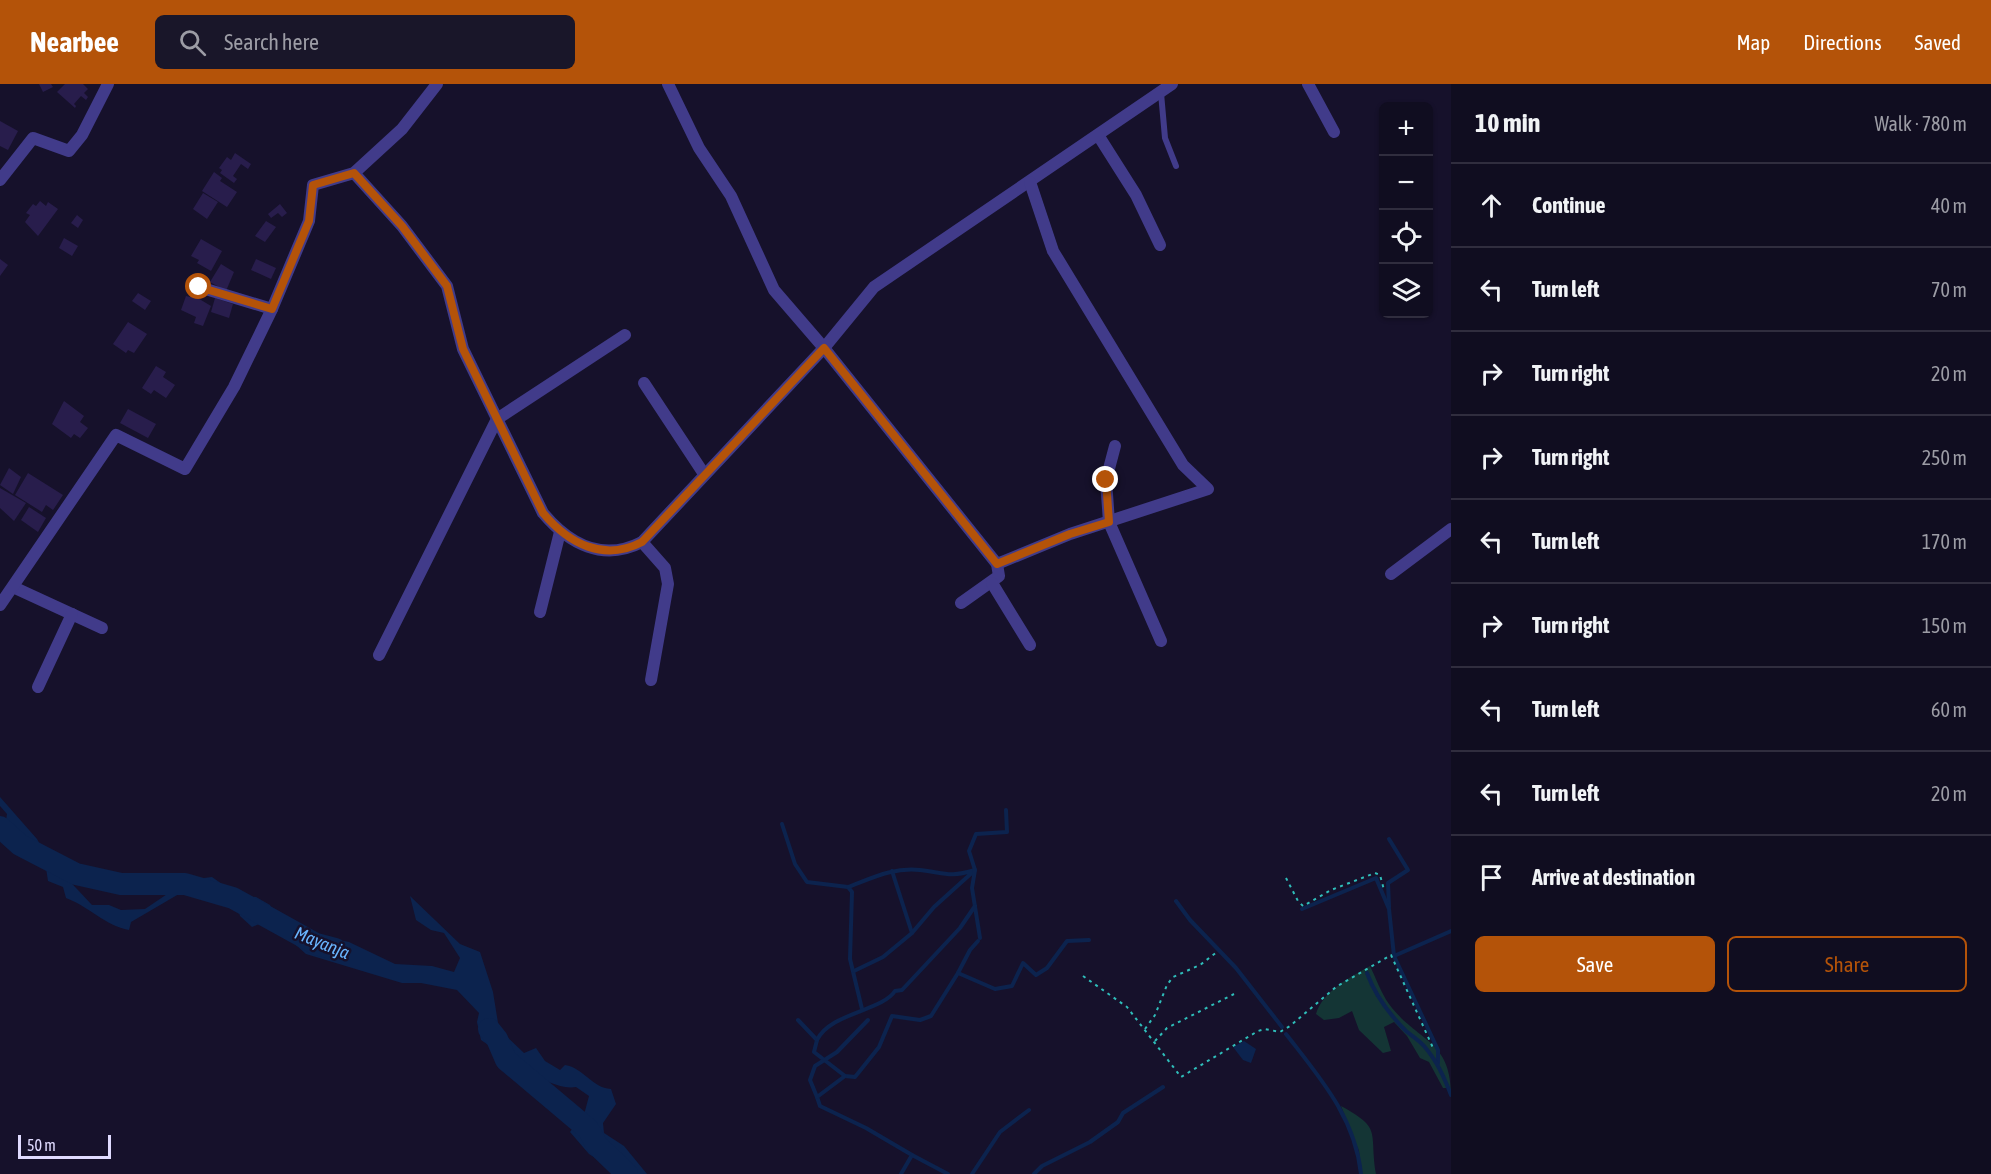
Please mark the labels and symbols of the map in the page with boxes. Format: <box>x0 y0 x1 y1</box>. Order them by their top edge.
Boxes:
route start <box>185 273 211 299</box>
route end <box>1092 466 1118 492</box>
water label: Mayanja <box>292 922 353 963</box>
scale bar <box>18 1132 111 1160</box>

